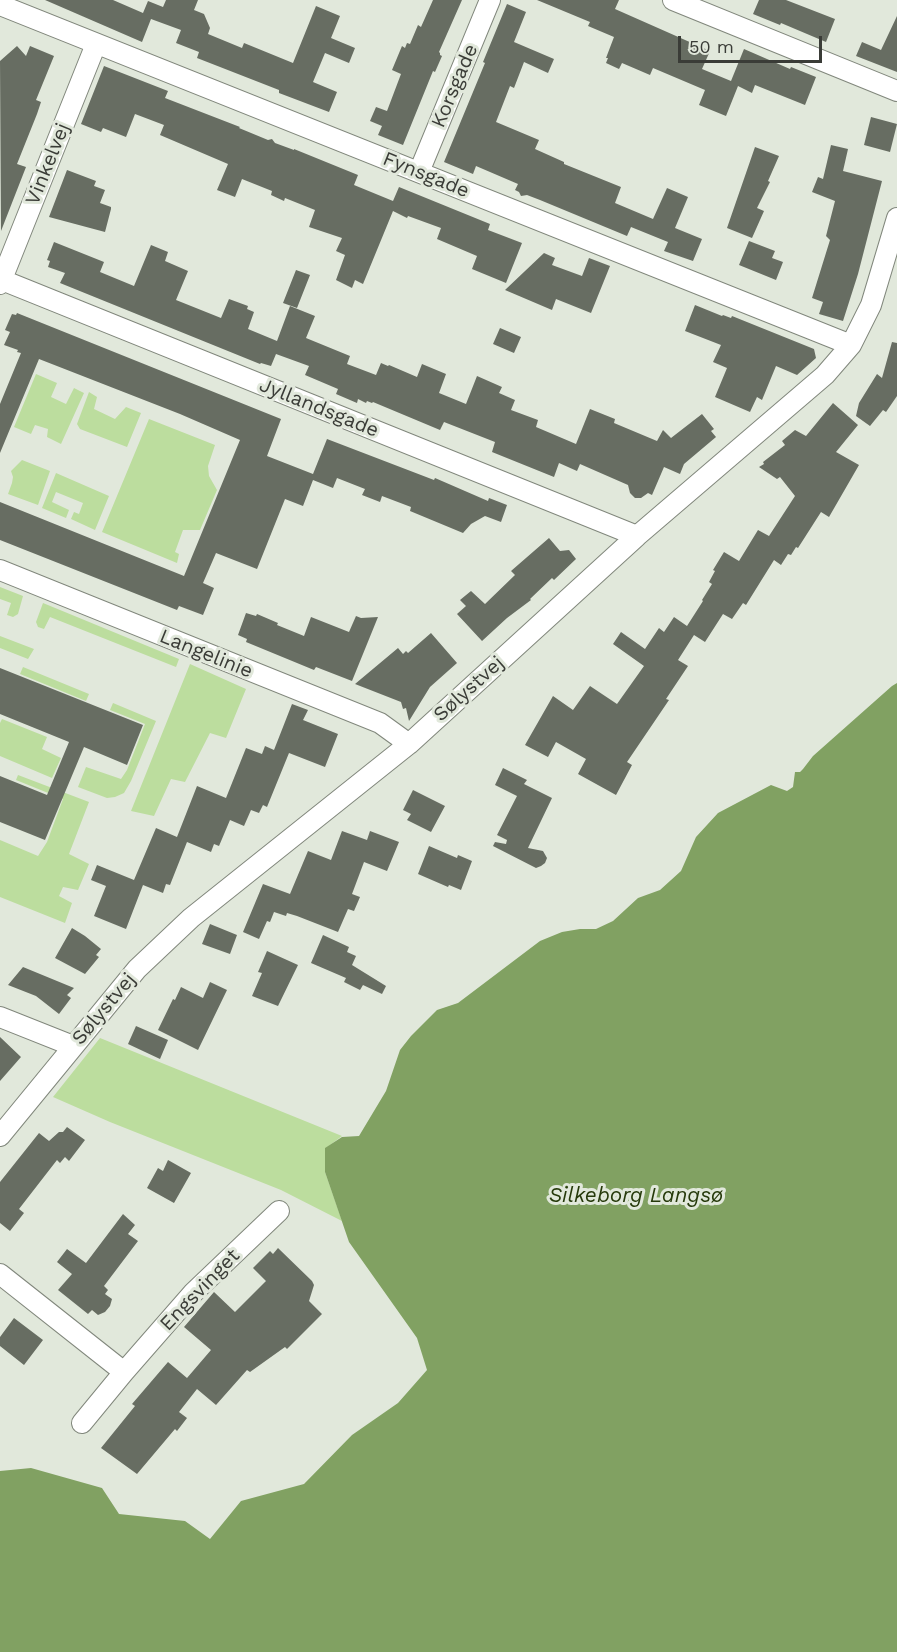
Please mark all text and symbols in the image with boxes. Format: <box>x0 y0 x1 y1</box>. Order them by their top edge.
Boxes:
scale bar <box>681 24 825 62</box>
text: 50 m <box>689 36 734 57</box>
street label: Korsgade <box>427 41 483 131</box>
street label: Vinkelvej <box>21 120 75 208</box>
street label: Fynsgade <box>379 147 473 203</box>
street label: Jyllandsgade <box>256 373 382 443</box>
street label: Langelinie <box>156 624 256 684</box>
street label: Sølystvej <box>429 651 509 727</box>
street label: Sølystvej <box>67 968 141 1050</box>
water label: Silkeborg Langsø <box>549 1183 723 1209</box>
street label: Engsvinget <box>155 1244 245 1336</box>

